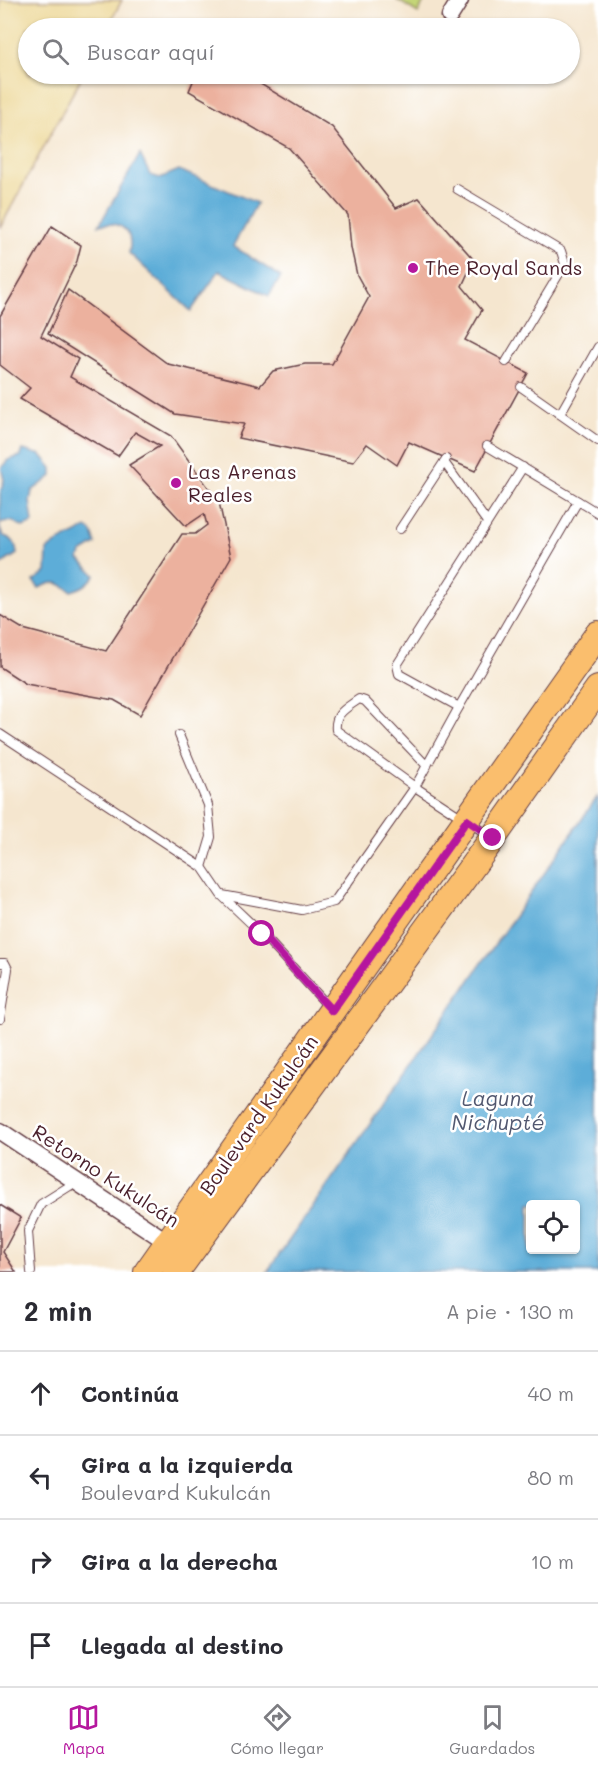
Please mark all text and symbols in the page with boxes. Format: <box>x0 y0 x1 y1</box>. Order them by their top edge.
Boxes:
search box <box>18 18 580 84</box>
icon: search <box>39 35 72 68</box>
text: Buscar aquí <box>87 37 215 66</box>
place label: The Royal Sands <box>425 254 582 280</box>
marker: The Royal Sands <box>406 261 420 275</box>
place label: Las Arenas Reales <box>188 458 297 507</box>
marker: Las Arenas Reales <box>169 476 183 490</box>
route end <box>479 824 505 850</box>
route start <box>248 920 274 946</box>
street label: Boulevard Kukulcán <box>193 1029 323 1200</box>
water label: Laguna Nichupté <box>452 1084 544 1135</box>
street label: Retorno Kukulcán <box>28 1118 185 1232</box>
map controls <box>526 1200 580 1254</box>
button: locate <box>526 1200 580 1254</box>
text: 2 min <box>24 1294 92 1328</box>
text: A pie · 130 m <box>446 1298 574 1324</box>
icon: ahead <box>24 1377 57 1410</box>
text: Continúa <box>81 1379 179 1408</box>
text: 40 m <box>528 1380 574 1406</box>
text: Gira a la izquierda <box>81 1450 293 1479</box>
icon: left <box>24 1461 57 1494</box>
text: 80 m <box>527 1464 574 1490</box>
text: Boulevard Kukulcán <box>81 1479 271 1505</box>
icon: right <box>24 1545 57 1578</box>
text: Gira a la derecha <box>81 1547 278 1576</box>
text: 10 m <box>530 1548 574 1574</box>
icon: arrive <box>24 1629 57 1662</box>
text: Llegada al destino <box>81 1631 283 1660</box>
tab: Mapa <box>63 1701 105 1758</box>
tab: Cómo llegar <box>230 1701 324 1758</box>
tab: Guardados <box>449 1701 535 1758</box>

